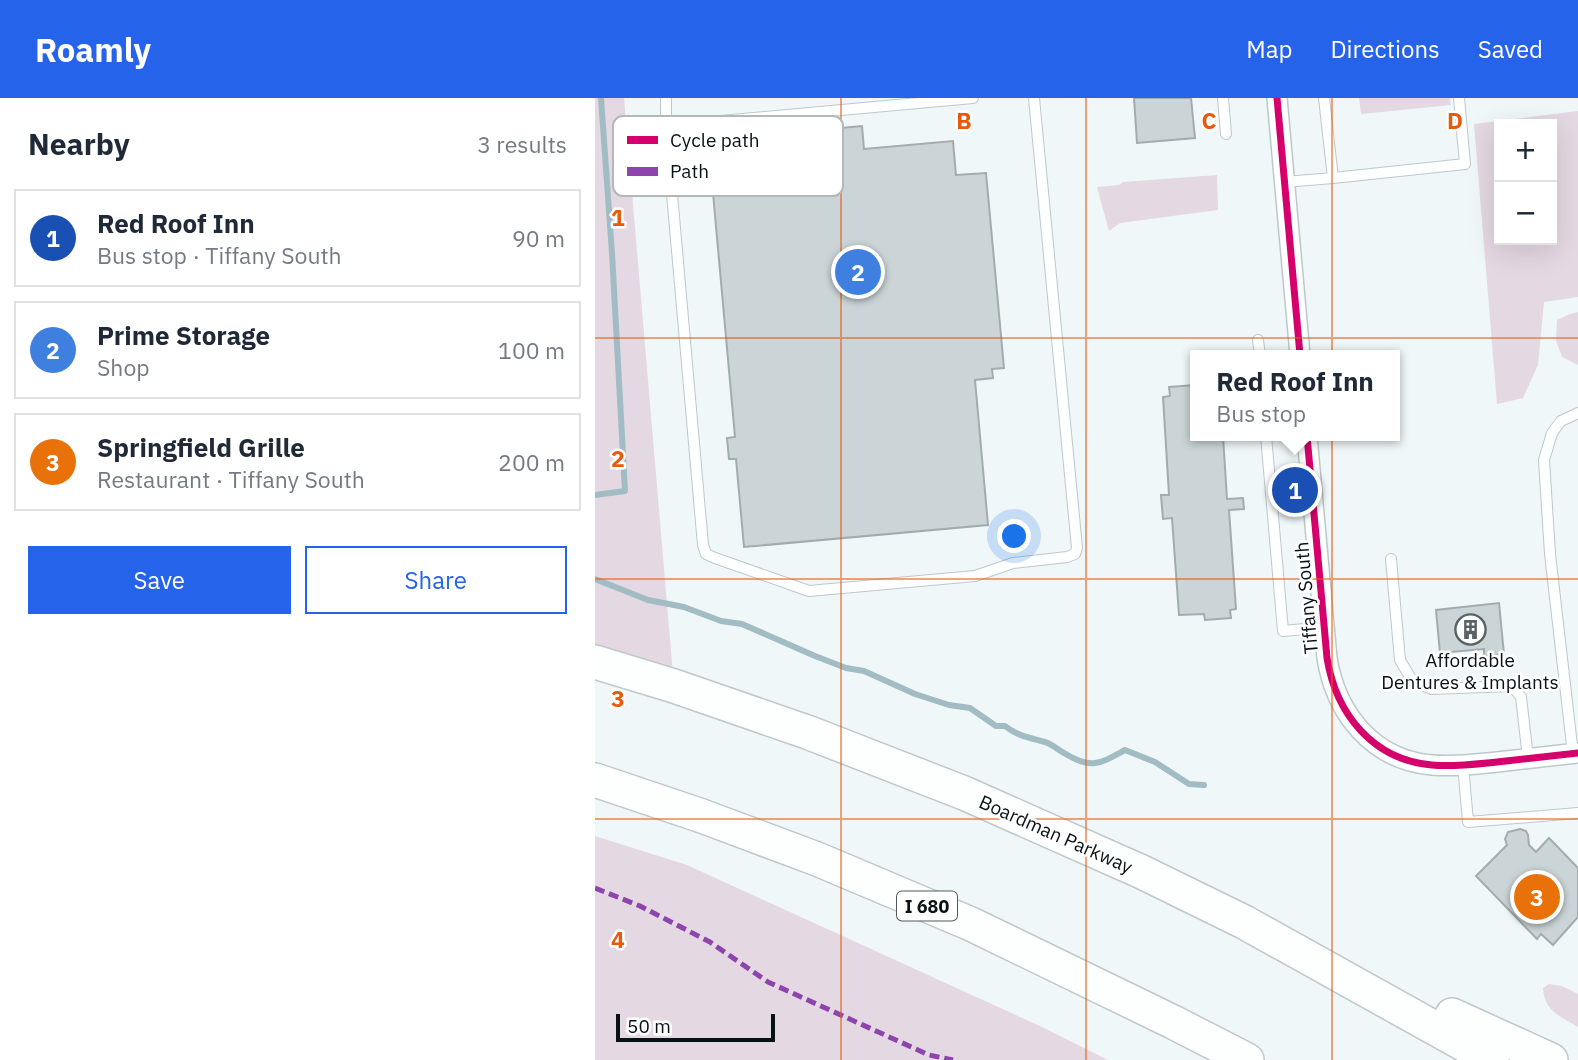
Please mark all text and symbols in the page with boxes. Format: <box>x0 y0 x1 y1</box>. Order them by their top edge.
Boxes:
text: Roamly <box>35 28 151 71</box>
text: Map <box>1246 33 1292 65</box>
text: Directions <box>1330 33 1440 65</box>
text: Saved <box>1478 33 1543 65</box>
text: B <box>956 105 972 135</box>
text: C <box>1202 105 1217 135</box>
text: D <box>1447 105 1463 135</box>
legend <box>613 116 843 196</box>
map controls <box>1494 119 1557 245</box>
button: + <box>1494 119 1557 182</box>
text: Nearby <box>28 124 130 163</box>
text: Cycle path <box>670 128 759 152</box>
text: 3 results <box>477 129 567 159</box>
text: Path <box>670 159 709 183</box>
button: − <box>1494 182 1557 245</box>
text: 1 <box>611 202 625 232</box>
text: Red Roof Inn <box>97 206 255 240</box>
text: 1 <box>46 223 60 253</box>
text: 90 m <box>512 223 565 253</box>
text: Bus stop · Tiffany South <box>97 240 342 270</box>
pin: 2 <box>835 246 881 298</box>
text: Prime Storage <box>97 318 270 352</box>
text: 2 <box>46 335 60 365</box>
text: 100 m <box>498 335 565 365</box>
popup <box>1190 350 1400 441</box>
text: Shop <box>97 352 150 382</box>
text: Red Roof Inn <box>1216 364 1374 398</box>
text: Bus stop <box>1216 398 1306 428</box>
text: Springfield Grille <box>97 430 305 464</box>
text: 2 <box>611 443 625 473</box>
text: 3 <box>46 447 60 477</box>
text: 200 m <box>498 447 565 477</box>
text: Restaurant · Tiffany South <box>97 464 365 494</box>
pin: 1 <box>1272 464 1318 516</box>
your location <box>997 519 1031 553</box>
street label: Tiffany South <box>1289 541 1323 655</box>
button: Save <box>28 546 291 614</box>
button: Share <box>305 546 567 614</box>
building icon: Affordable Dentures & Implants <box>1453 612 1487 646</box>
place label: Affordable Dentures & Implants <box>1381 648 1559 694</box>
text: 3 <box>611 683 625 713</box>
street label: Boardman Parkway <box>976 789 1137 879</box>
pin: 3 <box>1514 871 1560 923</box>
road number: I 680 <box>897 892 957 920</box>
text: 4 <box>611 924 625 954</box>
scale bar <box>616 1011 775 1043</box>
text: 50 m <box>627 1014 671 1038</box>

